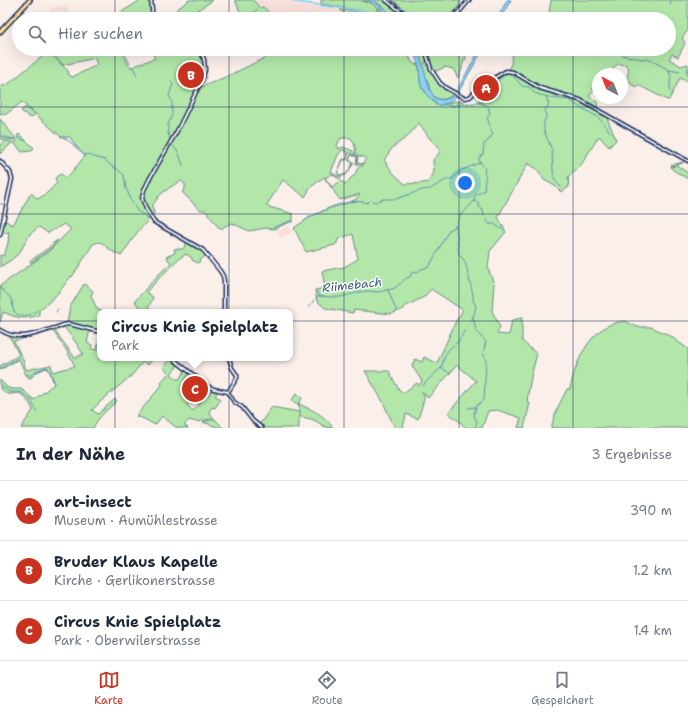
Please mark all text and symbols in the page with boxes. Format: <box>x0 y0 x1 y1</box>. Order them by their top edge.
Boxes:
search box <box>12 12 676 56</box>
icon: search <box>26 23 48 45</box>
text: Hier suchen <box>58 24 143 44</box>
pin: B <box>178 60 204 90</box>
north arrow <box>592 68 628 104</box>
pin: A <box>473 73 499 103</box>
your location <box>455 173 475 193</box>
water label: Riimebach <box>321 274 383 296</box>
popup <box>97 309 293 361</box>
text: Circus Knie Spielplatz <box>111 317 279 337</box>
text: Park <box>111 337 139 354</box>
pin: C <box>182 374 208 404</box>
text: In der Nähe <box>16 443 125 465</box>
text: 3 Ergebnisse <box>592 446 672 463</box>
text: art-insect <box>54 492 132 512</box>
text: A <box>24 502 34 519</box>
text: 390 m <box>630 502 672 519</box>
text: Museum · Aumühlestrasse <box>54 512 218 529</box>
text: Bruder Klaus Kapelle <box>54 552 218 572</box>
text: B <box>25 562 33 579</box>
text: 1.2 km <box>633 562 672 579</box>
text: Kirche · Gerlikonerstrasse <box>54 572 215 589</box>
text: Circus Knie Spielplatz <box>54 612 221 632</box>
text: C <box>25 622 33 639</box>
text: 1.4 km <box>634 622 672 639</box>
text: Park · Oberwilerstrasse <box>54 632 201 649</box>
tab: Karte <box>94 669 123 708</box>
tab: Route <box>312 669 343 708</box>
tab: Gespeichert <box>531 669 594 708</box>

